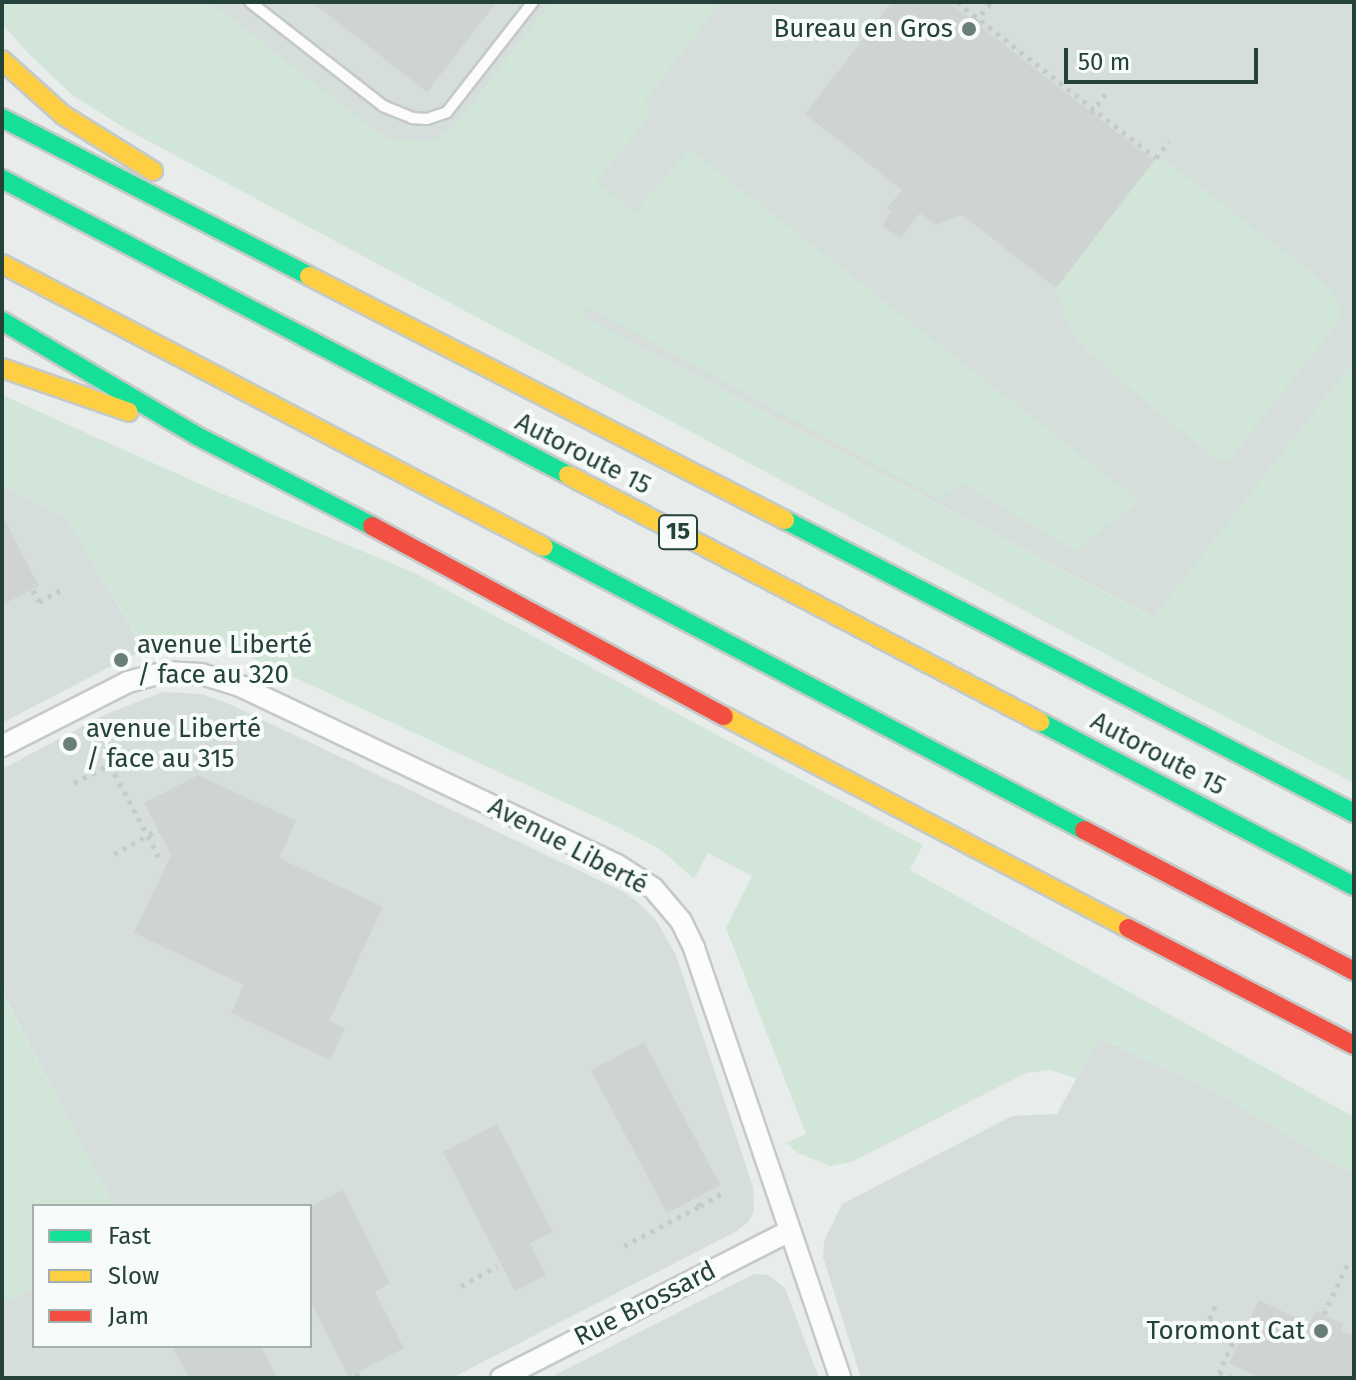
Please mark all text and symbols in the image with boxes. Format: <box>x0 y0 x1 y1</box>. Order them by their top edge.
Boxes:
place label: Bureau en Gros <box>773 13 953 45</box>
marker: Bureau en Gros <box>960 20 978 38</box>
scale bar <box>1068 32 1262 82</box>
text: 50 m <box>1078 48 1130 76</box>
street label: Autoroute 15 <box>510 406 656 502</box>
road number: 15 <box>658 512 698 552</box>
place label: avenue Liberté / face au 320 <box>137 629 312 690</box>
marker: avenue Liberté / face au 320 <box>112 651 130 669</box>
street label: Autoroute 15 <box>1085 705 1231 803</box>
place label: avenue Liberté / face au 315 <box>86 713 261 774</box>
marker: avenue Liberté / face au 315 <box>61 735 79 753</box>
street label: Avenue Liberté <box>483 791 653 901</box>
legend <box>32 1204 312 1348</box>
text: Fast <box>108 1222 151 1250</box>
street label: Rue Brossard <box>569 1255 721 1353</box>
text: Slow <box>108 1262 159 1290</box>
text: Jam <box>108 1302 149 1330</box>
place label: Toromont Cat <box>1147 1315 1305 1347</box>
marker: Toromont Cat <box>1312 1322 1330 1340</box>

